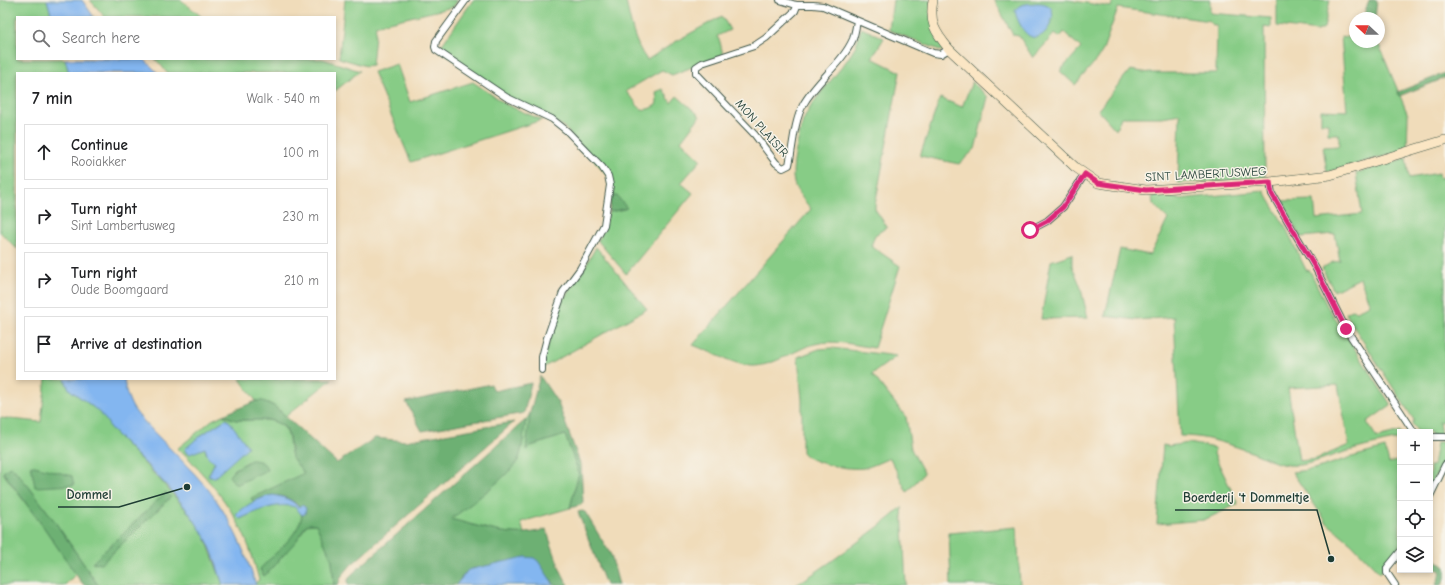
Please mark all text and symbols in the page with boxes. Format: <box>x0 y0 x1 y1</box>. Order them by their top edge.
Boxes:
north arrow <box>1349 12 1385 48</box>
search box <box>16 16 336 60</box>
icon: search <box>30 27 52 49</box>
text: Search here <box>62 29 140 47</box>
text: 7 min <box>32 89 73 108</box>
text: Walk · 540 m <box>246 91 320 106</box>
street label: MON PLAISIR <box>733 96 791 160</box>
text: Continue <box>71 136 128 154</box>
icon: ahead <box>33 141 55 163</box>
text: 100 m <box>283 145 319 160</box>
text: Rooiakker <box>71 154 126 169</box>
street label: SINT LAMBERTUSWEG <box>1145 164 1268 184</box>
text: Turn right <box>71 200 137 218</box>
icon: right <box>33 205 55 227</box>
text: 230 m <box>283 209 319 224</box>
text: Sint Lambertusweg <box>71 218 175 233</box>
route start <box>1021 221 1039 239</box>
text: Turn right <box>71 264 137 282</box>
icon: right <box>33 269 55 291</box>
text: 210 m <box>284 273 319 288</box>
text: Oude Boomgaard <box>71 282 168 297</box>
route end <box>1337 320 1355 338</box>
icon: arrive <box>33 333 55 355</box>
text: Arrive at destination <box>71 335 202 353</box>
map controls <box>1397 429 1433 573</box>
button: + <box>1397 429 1433 465</box>
button: − <box>1397 465 1433 501</box>
callout: Dommel <box>58 482 119 507</box>
callout: Boerderij 't Dommeltje <box>1175 485 1317 510</box>
text: Dommel <box>67 487 111 502</box>
text: Boerderij 't Dommeltje <box>1183 490 1310 505</box>
button: locate <box>1397 501 1433 537</box>
button: layers <box>1397 537 1433 573</box>

